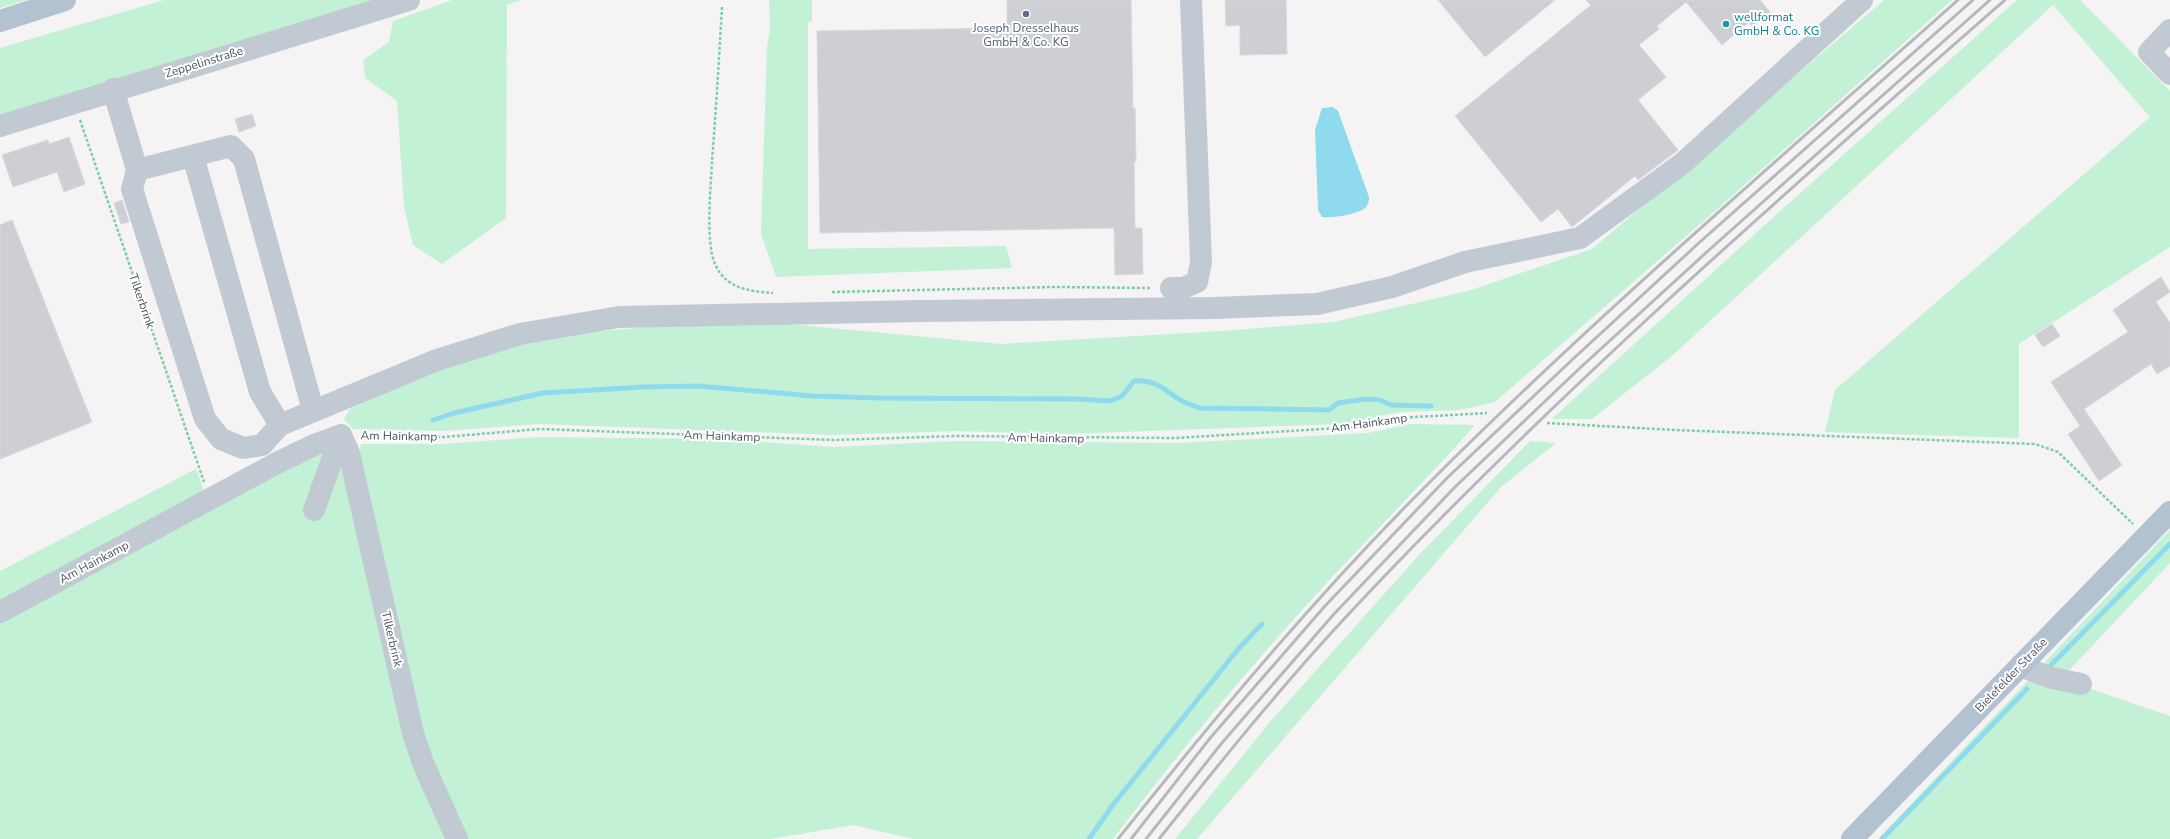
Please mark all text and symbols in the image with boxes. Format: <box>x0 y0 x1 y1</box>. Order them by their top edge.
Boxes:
marker: Joseph Dresselhaus GmbH & Co. KG <box>1021 9 1031 19</box>
place label: wellformat GmbH & Co. KG <box>1734 9 1819 39</box>
marker: wellformat GmbH & Co. KG <box>1721 19 1731 29</box>
place label: Joseph Dresselhaus GmbH & Co. KG <box>972 20 1079 50</box>
street label: Zeppelinstraße <box>163 42 245 82</box>
street label: Tilkerbrink <box>125 271 159 331</box>
street label: Am Hainkamp <box>1330 410 1408 436</box>
street label: Am Hainkamp <box>360 427 438 445</box>
street label: Am Hainkamp <box>683 427 761 445</box>
street label: Am Hainkamp <box>1007 429 1085 447</box>
street label: Am Hainkamp <box>56 537 132 587</box>
street label: Tilkerbrink <box>378 609 406 670</box>
street label: Bielefelder Straße <box>1971 634 2051 716</box>

